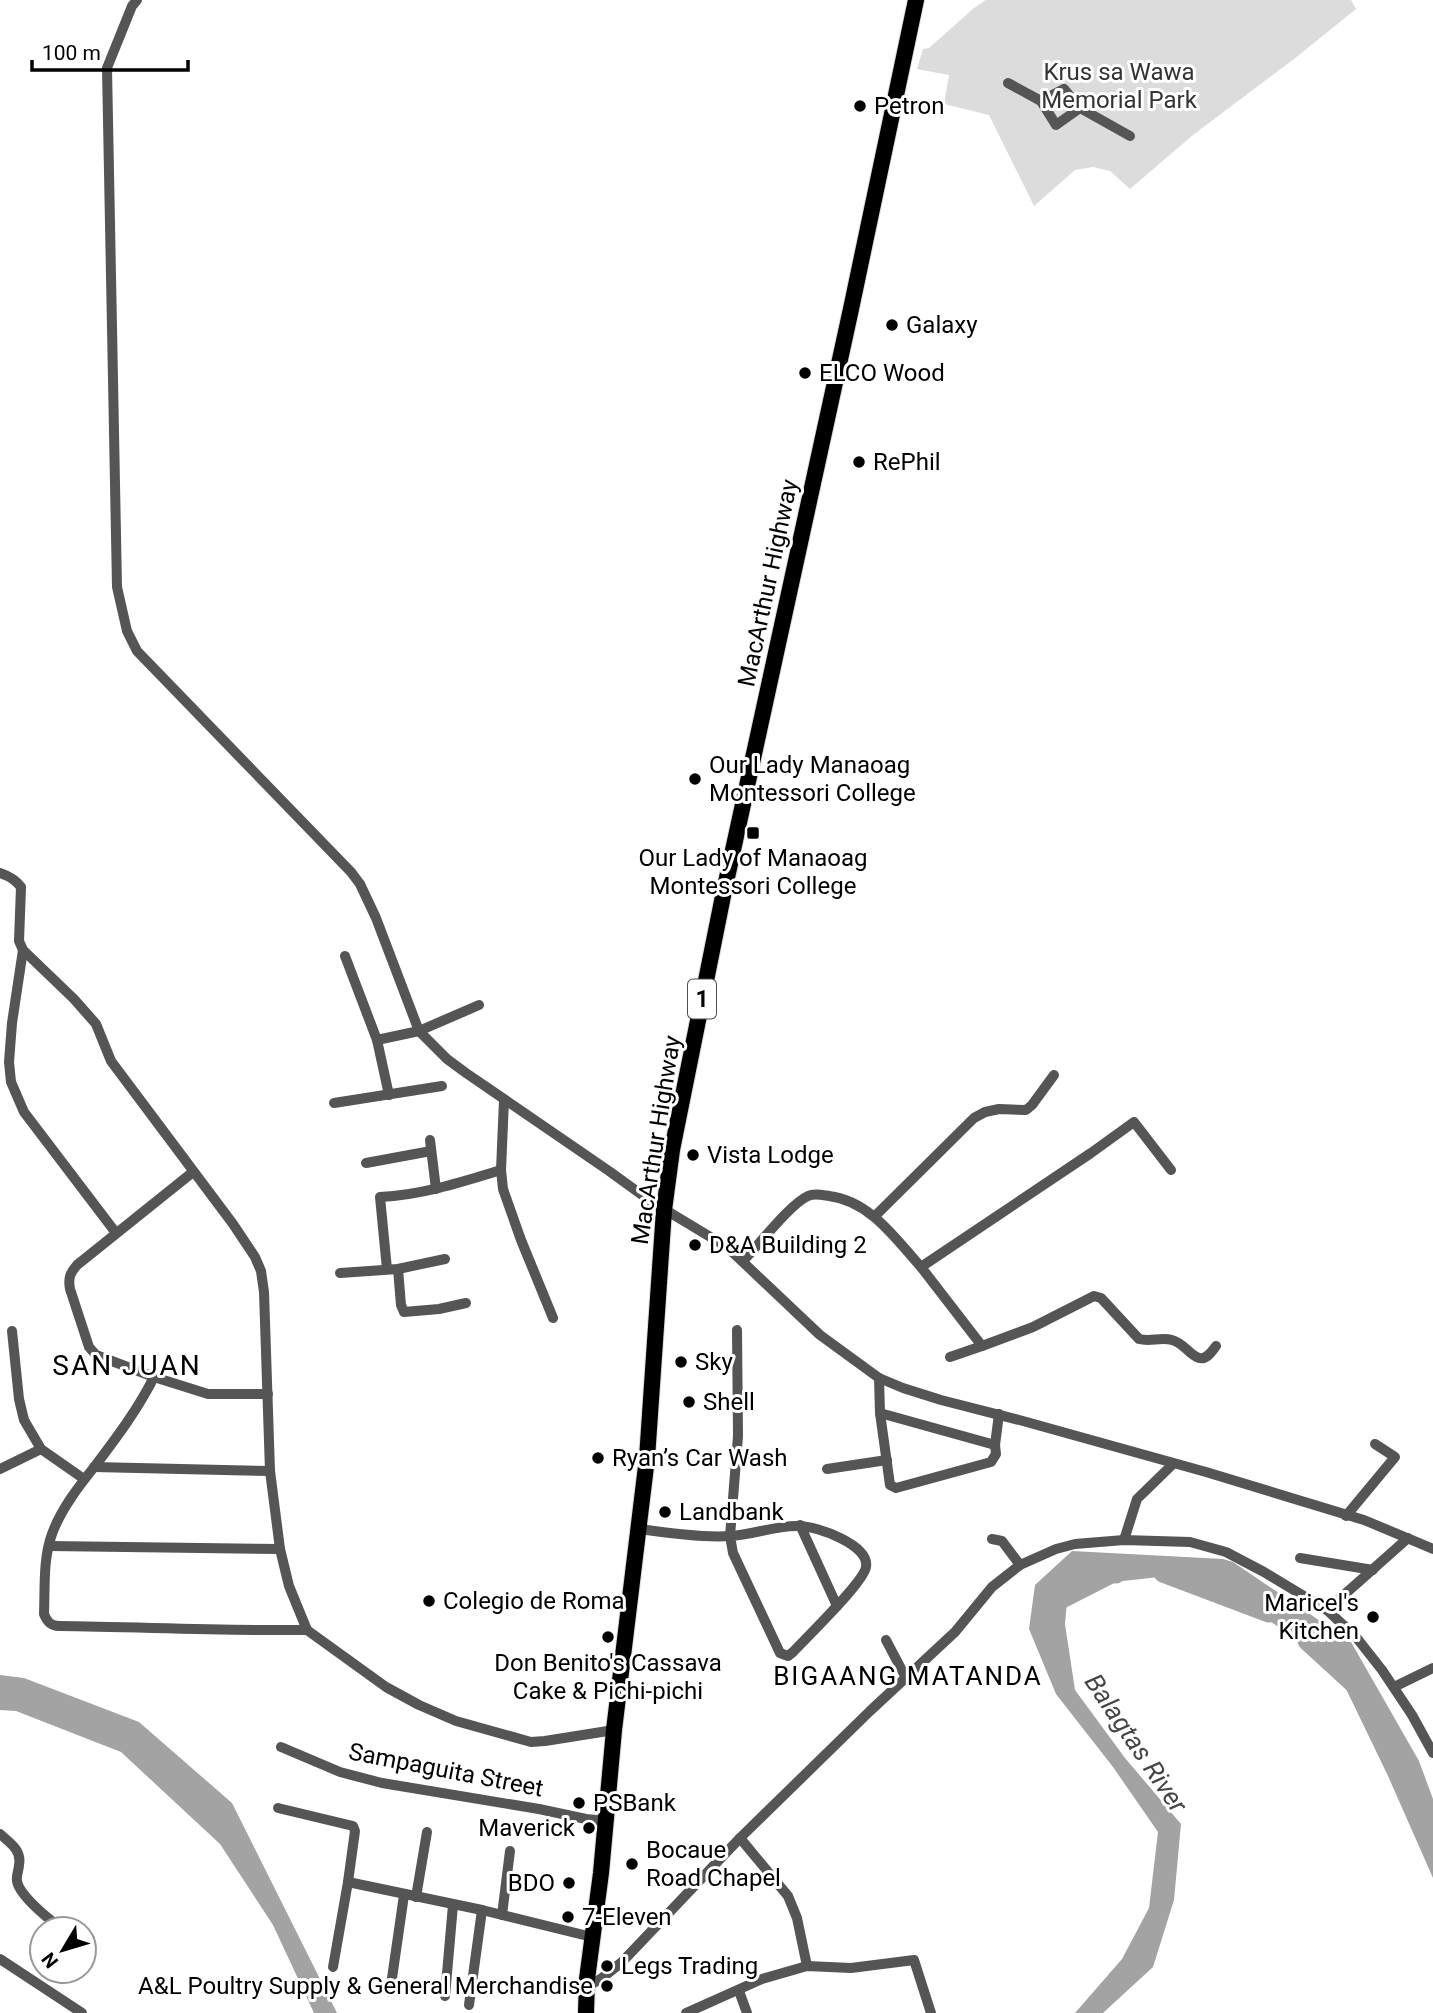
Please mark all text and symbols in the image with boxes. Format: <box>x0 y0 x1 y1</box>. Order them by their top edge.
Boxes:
scale bar <box>32 28 187 72</box>
text: 100 m <box>42 41 101 65</box>
park label: Krus sa Wawa Memorial Park <box>1041 58 1198 114</box>
place label: Petron <box>874 92 944 120</box>
marker: Petron <box>852 98 868 114</box>
place label: Galaxy <box>906 311 978 339</box>
marker: Galaxy <box>884 317 900 333</box>
place label: ELCO Wood <box>819 359 945 387</box>
marker: ELCO Wood <box>797 365 813 381</box>
place label: RePhil <box>873 448 941 476</box>
marker: RePhil <box>851 454 867 470</box>
street label: MacArthur Highway <box>732 476 804 689</box>
place label: Our Lady Manaoag Montessori College <box>709 751 916 807</box>
marker: Our Lady Manaoag Montessori College <box>687 771 703 787</box>
marker: Our Lady of Manaoag Montessori College <box>745 825 761 841</box>
place label: Our Lady of Manaoag Montessori College <box>638 844 868 900</box>
road number: 1 <box>688 980 716 1018</box>
street label: MacArthur Highway <box>626 1033 686 1247</box>
place label: Vista Lodge <box>707 1141 834 1169</box>
marker: Vista Lodge <box>685 1147 701 1163</box>
place label: D&A Building 2 <box>709 1231 867 1259</box>
marker: D&A Building 2 <box>687 1237 703 1253</box>
place label: Sky <box>695 1348 733 1376</box>
district label: SAN JUAN <box>52 1349 202 1382</box>
marker: Sky <box>673 1354 689 1370</box>
place label: Shell <box>703 1388 755 1416</box>
marker: Shell <box>681 1394 697 1410</box>
place label: Ryan’s Car Wash <box>612 1444 788 1472</box>
marker: Ryan’s Car Wash <box>590 1450 606 1466</box>
place label: Landbank <box>679 1498 785 1526</box>
marker: Landbank <box>657 1504 673 1520</box>
place label: Colegio de Roma <box>443 1587 625 1615</box>
place label: Maricel's Kitchen <box>1264 1589 1359 1645</box>
marker: Colegio de Roma <box>421 1593 437 1609</box>
marker: Maricel's Kitchen <box>1365 1609 1381 1625</box>
marker: Don Benito's Cassava Cake & Pichi-pichi <box>600 1629 616 1645</box>
place label: Don Benito's Cassava Cake & Pichi-pichi <box>494 1649 722 1705</box>
district label: BIGAANG MATANDA <box>773 1661 1043 1691</box>
water label: Balagtas River <box>1079 1668 1194 1819</box>
street label: Sampaguita Street <box>346 1737 546 1803</box>
place label: PSBank <box>593 1789 677 1817</box>
marker: PSBank <box>571 1795 587 1811</box>
place label: Maverick <box>478 1814 576 1842</box>
marker: Maverick <box>581 1820 597 1836</box>
place label: Bocaue Road Chapel <box>646 1836 781 1892</box>
marker: Bocaue Road Chapel <box>624 1856 640 1872</box>
place label: BDO <box>508 1869 555 1897</box>
marker: BDO <box>561 1875 577 1891</box>
place label: 7-Eleven <box>582 1903 672 1931</box>
marker: 7-Eleven <box>560 1909 576 1925</box>
north arrow <box>28 1915 98 1985</box>
text: N <box>37 1948 63 1973</box>
place label: Legs Trading <box>621 1952 758 1980</box>
marker: Legs Trading <box>599 1958 615 1974</box>
place label: A&L Poultry Supply & General Merchandise <box>138 1972 593 2000</box>
marker: A&L Poultry Supply & General Merchandise <box>599 1978 615 1994</box>

